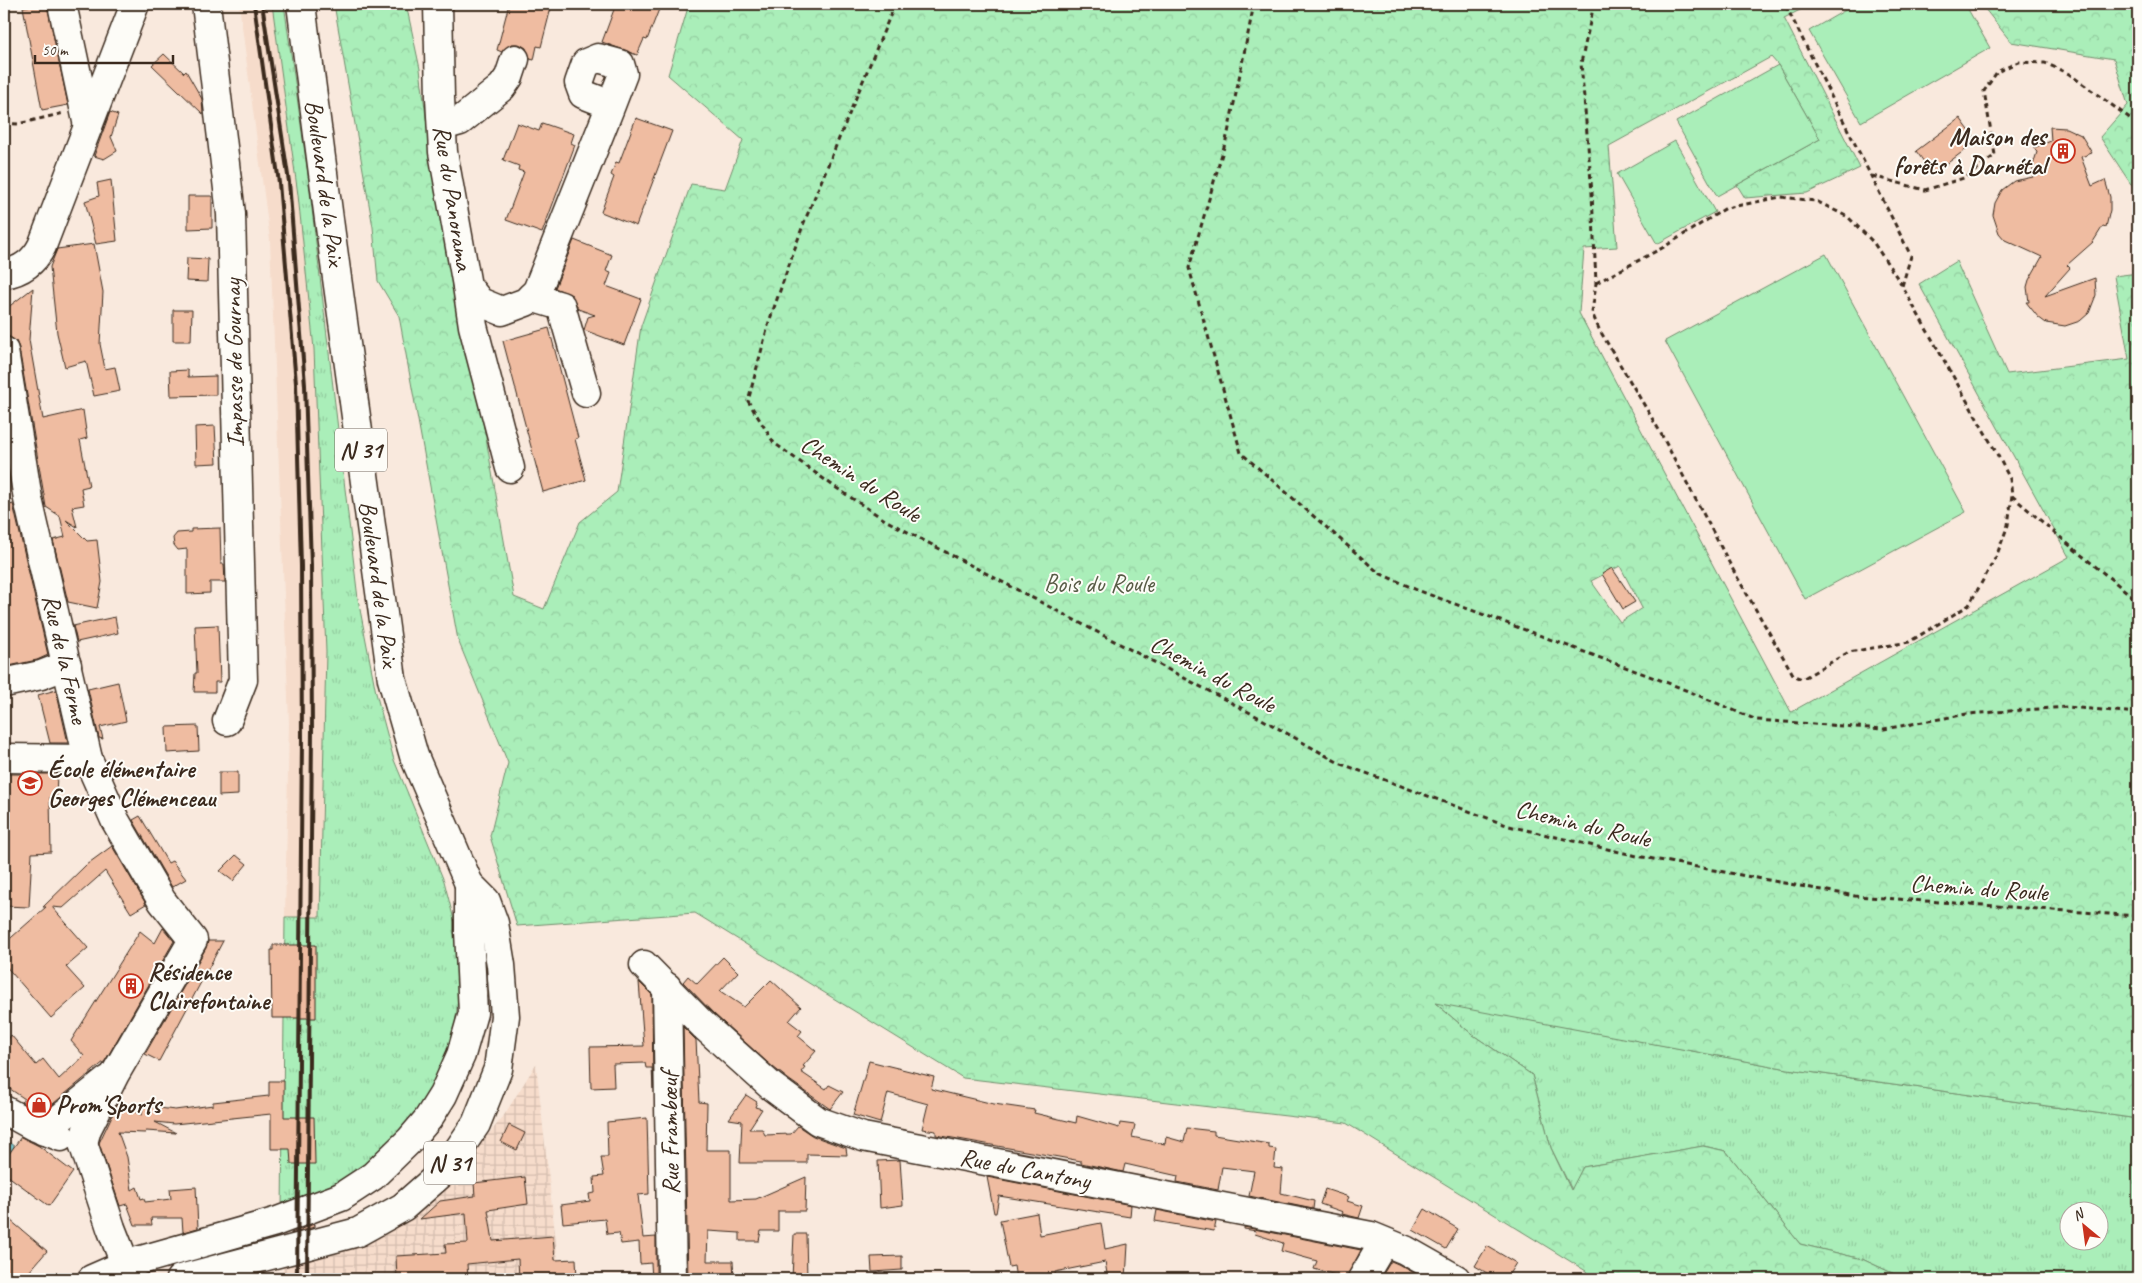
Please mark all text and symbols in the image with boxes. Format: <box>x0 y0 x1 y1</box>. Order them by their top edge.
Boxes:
scale bar <box>35 32 172 64</box>
text: 50 m <box>42 41 69 60</box>
street label: Boulevard de la Paix <box>298 98 353 270</box>
place label: Maison des forêts à Darnétal <box>1894 121 2051 182</box>
street label: Rue du Panorama <box>426 123 481 275</box>
building icon: Maison des forêts à Darnétal <box>2050 138 2076 164</box>
street label: Impasse de Gournay <box>217 277 251 448</box>
road number: N 31 <box>335 428 387 472</box>
street label: Chemin du Roule <box>795 428 929 531</box>
street label: Boulevard de la Paix <box>352 499 407 671</box>
park label: Bois du Roule <box>1044 568 1156 600</box>
street label: Rue de la Ferme <box>35 591 96 728</box>
street label: Chemin du Roule <box>1145 628 1283 721</box>
place label: École élémentaire Georges Clémenceau <box>48 753 217 814</box>
school or university icon: École élémentaire Georges Clémenceau <box>17 770 43 796</box>
street label: Chemin du Roule <box>1512 793 1655 855</box>
street label: Chemin du Roule <box>1909 867 2051 909</box>
place label: Résidence Clairefontaine <box>148 956 272 1017</box>
building icon: Résidence Clairefontaine <box>118 973 144 999</box>
street label: Rue Frambœuf <box>653 1066 687 1195</box>
place label: Prom'Sports <box>56 1089 163 1121</box>
shop icon: Prom'Sports <box>26 1092 52 1118</box>
street label: Rue du Cantony <box>957 1141 1094 1198</box>
road number: N 31 <box>424 1142 476 1184</box>
north arrow <box>2060 1200 2110 1250</box>
text: N <box>2070 1204 2088 1225</box>

